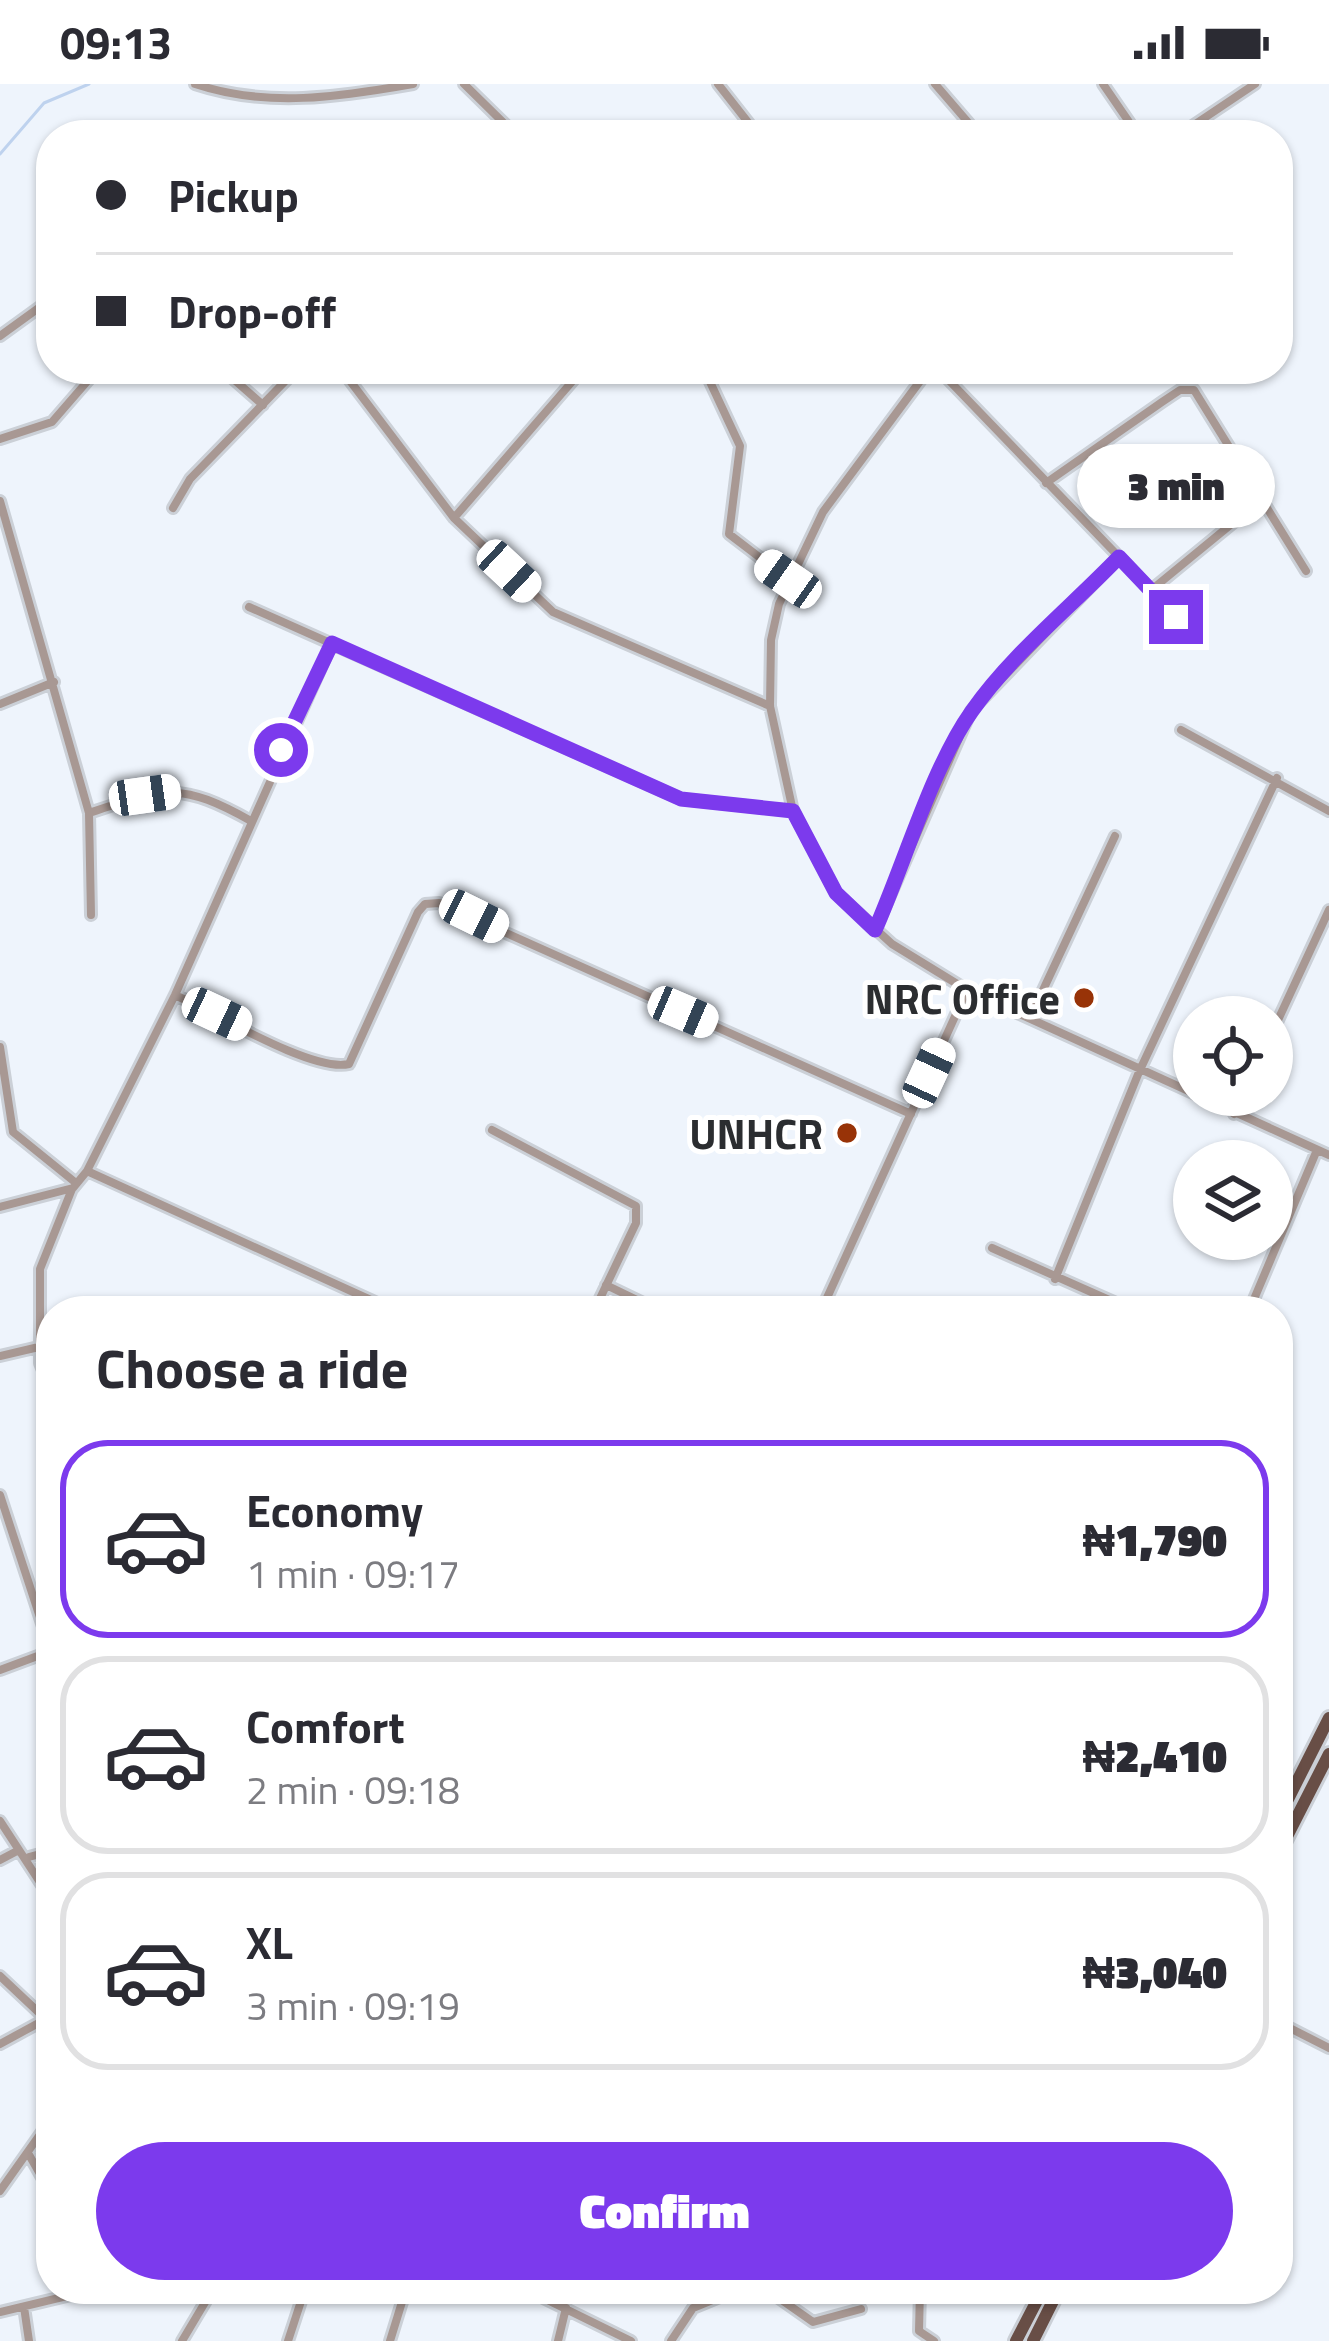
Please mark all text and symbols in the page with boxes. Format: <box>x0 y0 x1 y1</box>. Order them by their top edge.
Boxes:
text: 09:13 <box>60 8 172 76</box>
text: Pickup <box>168 161 299 229</box>
text: Drop-off <box>168 277 336 345</box>
callout: 3 min <box>1077 443 1275 527</box>
text: 3 min <box>1128 456 1224 515</box>
car <box>470 533 548 609</box>
car <box>748 544 828 614</box>
route end <box>1149 590 1203 644</box>
route start <box>254 723 308 777</box>
car <box>107 772 183 818</box>
car <box>434 884 514 948</box>
place label: NRC Office <box>865 966 1060 1030</box>
car <box>643 981 723 1043</box>
car <box>177 982 257 1046</box>
marker: NRC Office <box>1071 985 1097 1011</box>
map controls <box>1173 996 1293 1260</box>
button: locate <box>1173 996 1293 1116</box>
car <box>897 1033 961 1113</box>
place label: UNHCR <box>689 1101 823 1165</box>
marker: UNHCR <box>834 1120 860 1146</box>
button: layers <box>1173 1140 1293 1260</box>
text: Choose a ride <box>96 1327 408 1409</box>
text: Economy <box>246 1476 423 1544</box>
icon: car <box>102 1485 210 1593</box>
text: ₦1,790 <box>1082 1505 1227 1573</box>
text: 1 min · 09:17 <box>246 1544 460 1603</box>
text: Comfort <box>246 1692 405 1760</box>
icon: car <box>102 1701 210 1809</box>
text: ₦2,410 <box>1082 1721 1227 1789</box>
text: 2 min · 09:18 <box>246 1760 460 1819</box>
text: XL <box>246 1908 293 1976</box>
icon: car <box>102 1917 210 2025</box>
text: ₦3,040 <box>1082 1937 1227 2005</box>
text: 3 min · 09:19 <box>246 1976 460 2035</box>
button: Confirm <box>96 2142 1233 2280</box>

